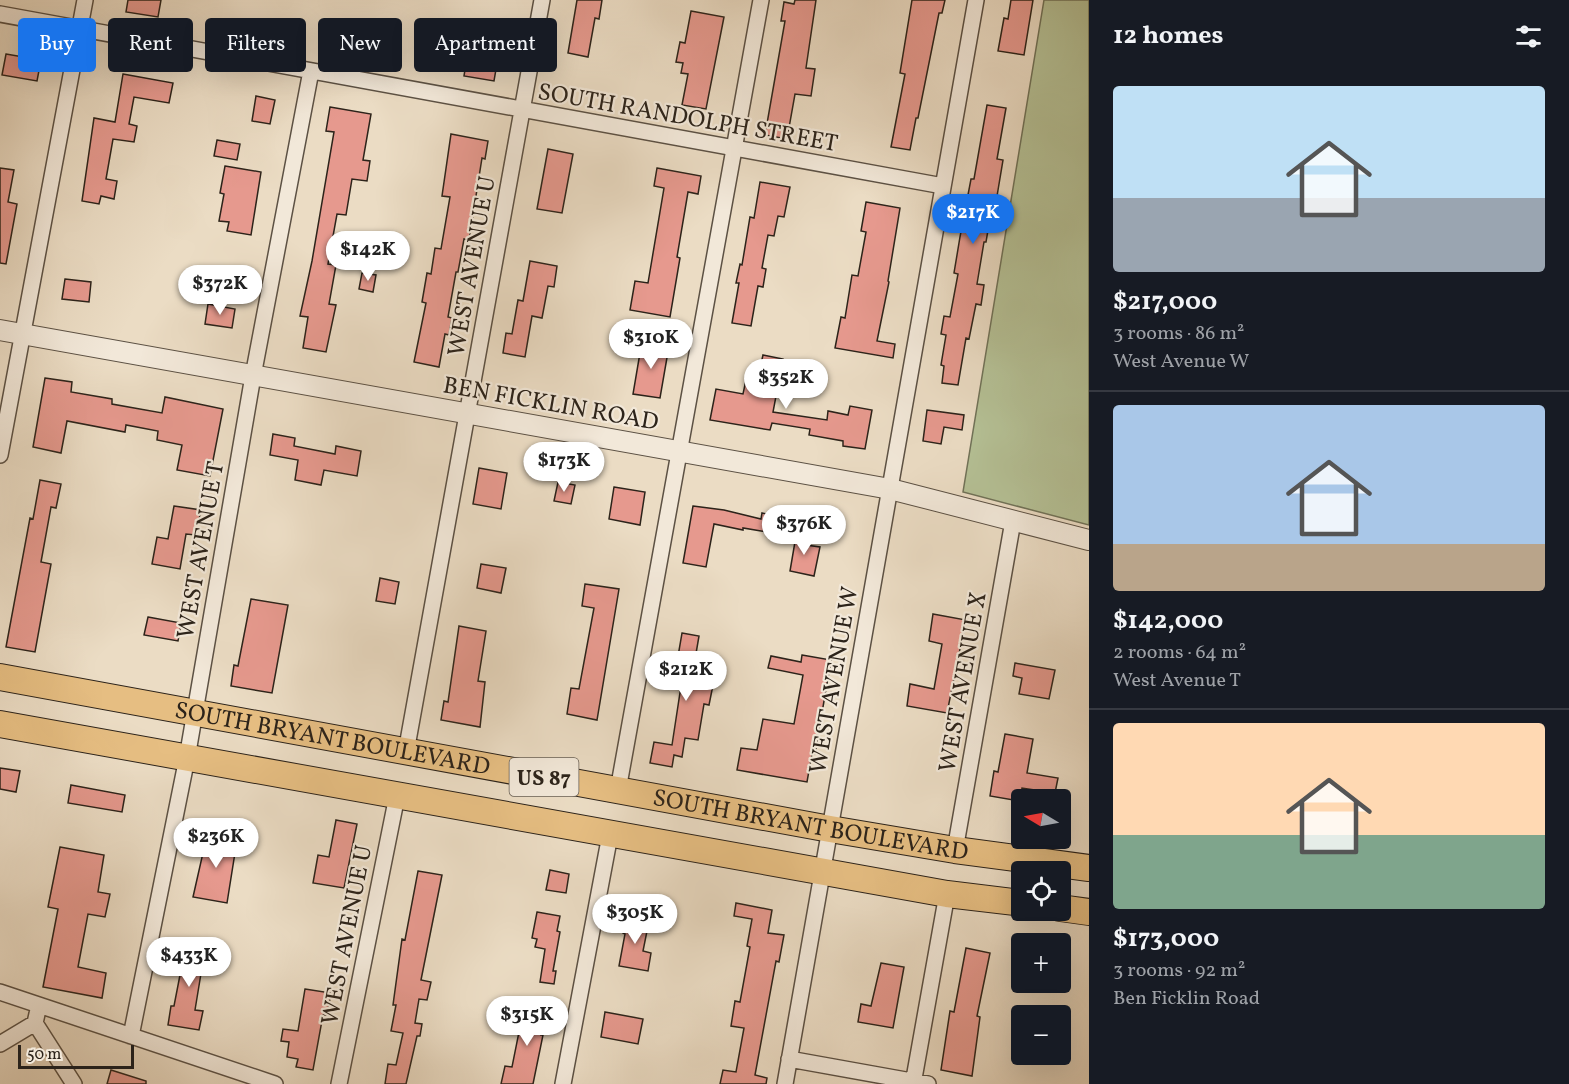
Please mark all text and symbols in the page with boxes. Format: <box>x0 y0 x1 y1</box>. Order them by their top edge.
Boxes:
chip: Buy <box>18 18 96 72</box>
chip: Rent <box>108 18 193 72</box>
chip: Filters <box>205 18 306 72</box>
chip: New <box>318 18 402 72</box>
chip: Apartment <box>414 18 557 72</box>
text: 12 homes <box>1113 18 1224 54</box>
icon: filters <box>1512 20 1545 53</box>
street label: SOUTH RANDOLPH STREET <box>535 76 840 162</box>
icon: home <box>1275 125 1383 233</box>
street label: WEST AVENUE U <box>440 174 506 359</box>
pin: $217K <box>931 194 1015 245</box>
text: $217K <box>946 199 1000 227</box>
pin: $142K <box>326 231 410 282</box>
text: $142K <box>340 236 396 264</box>
pin: $372K <box>178 265 262 316</box>
text: $372K <box>192 270 248 298</box>
text: $217,000 <box>1113 284 1217 320</box>
pin: $310K <box>609 319 693 370</box>
text: 3 rooms · 86 m² <box>1113 320 1244 348</box>
text: $310K <box>623 324 679 352</box>
text: West Avenue W <box>1113 348 1249 376</box>
pin: $352K <box>744 359 828 410</box>
text: $352K <box>758 364 814 392</box>
street label: BEN FICKLIN ROAD <box>440 369 661 441</box>
pin: $173K <box>522 442 606 493</box>
icon: home <box>1275 444 1383 552</box>
text: $173K <box>537 447 591 475</box>
street label: WEST AVENUE T <box>170 459 234 642</box>
pin: $376K <box>762 505 846 556</box>
text: $376K <box>776 510 832 538</box>
street label: WEST AVENUE W <box>802 584 868 777</box>
street label: WEST AVENUE X <box>931 590 997 775</box>
text: $142,000 <box>1113 603 1223 639</box>
text: 2 rooms · 64 m² <box>1113 639 1246 667</box>
pin: $212K <box>644 651 728 702</box>
text: $212K <box>659 656 713 684</box>
text: West Avenue T <box>1113 667 1241 695</box>
street label: SOUTH BRYANT BOULEVARD <box>172 694 493 785</box>
road number: US 87 <box>510 758 578 796</box>
icon: home <box>1275 762 1383 870</box>
street label: SOUTH BRYANT BOULEVARD <box>650 782 970 871</box>
north arrow <box>1011 789 1071 849</box>
map controls <box>1011 789 1071 1065</box>
pin: $236K <box>174 818 258 869</box>
text: $236K <box>188 823 244 851</box>
street label: WEST AVENUE U <box>314 843 382 1028</box>
button: locate <box>1011 861 1071 921</box>
pin: $305K <box>593 894 677 945</box>
text: $305K <box>606 899 664 927</box>
text: $173,000 <box>1113 921 1219 957</box>
button: + <box>1011 933 1071 993</box>
pin: $433K <box>147 937 231 988</box>
text: $433K <box>160 942 218 970</box>
text: 3 rooms · 92 m² <box>1113 957 1245 985</box>
text: Ben Ficklin Road <box>1113 985 1260 1013</box>
pin: $315K <box>485 996 569 1047</box>
text: $315K <box>500 1001 554 1029</box>
button: − <box>1011 1005 1071 1065</box>
scale bar <box>18 1042 134 1070</box>
text: 50 m <box>27 1044 61 1066</box>

